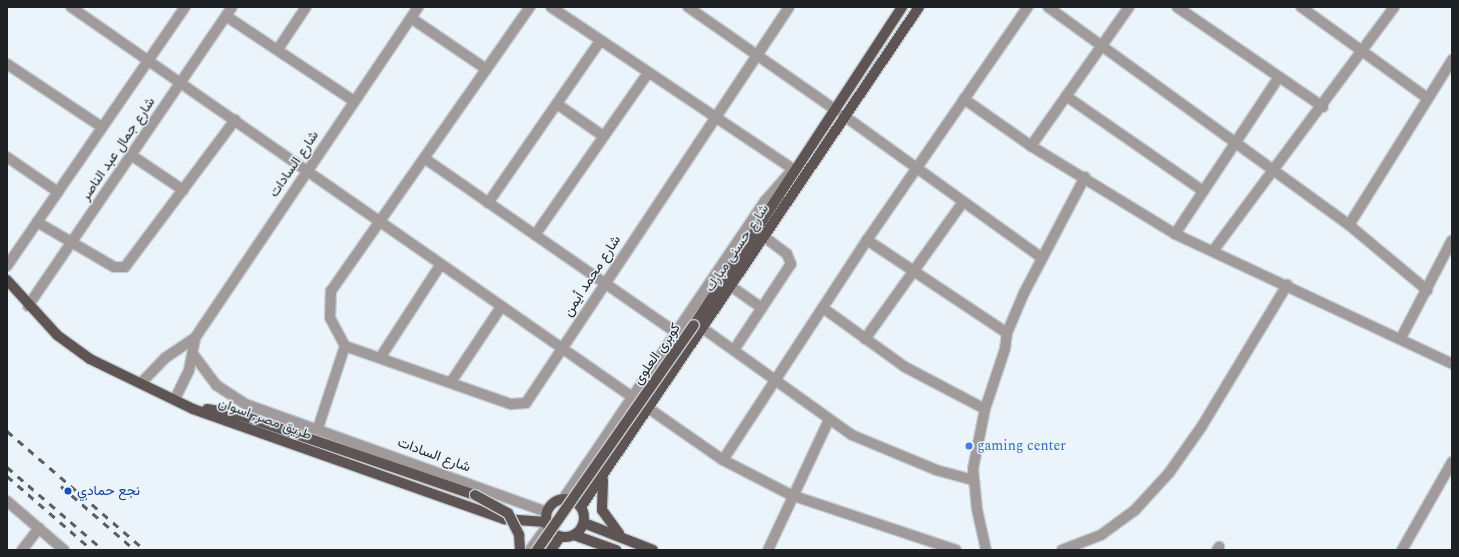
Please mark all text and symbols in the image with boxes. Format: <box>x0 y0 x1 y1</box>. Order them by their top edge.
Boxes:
street label: شارع جمال عبد الناصر <box>77 94 159 204</box>
street label: شارع السادات <box>266 128 322 200</box>
street label: شارع حسنى مبارك <box>701 201 773 295</box>
street label: شارع محمد أيمن <box>560 232 624 320</box>
street label: كوبرى العلوى <box>630 320 684 388</box>
street label: طريق مصر, اسوان <box>216 394 314 444</box>
street label: شارع السادات <box>395 434 473 476</box>
place label: gaming center <box>977 438 1066 454</box>
marker: gaming center <box>964 441 974 451</box>
place label: نجع حمادي <box>77 483 140 499</box>
marker: نجع حمادي <box>62 485 74 497</box>

